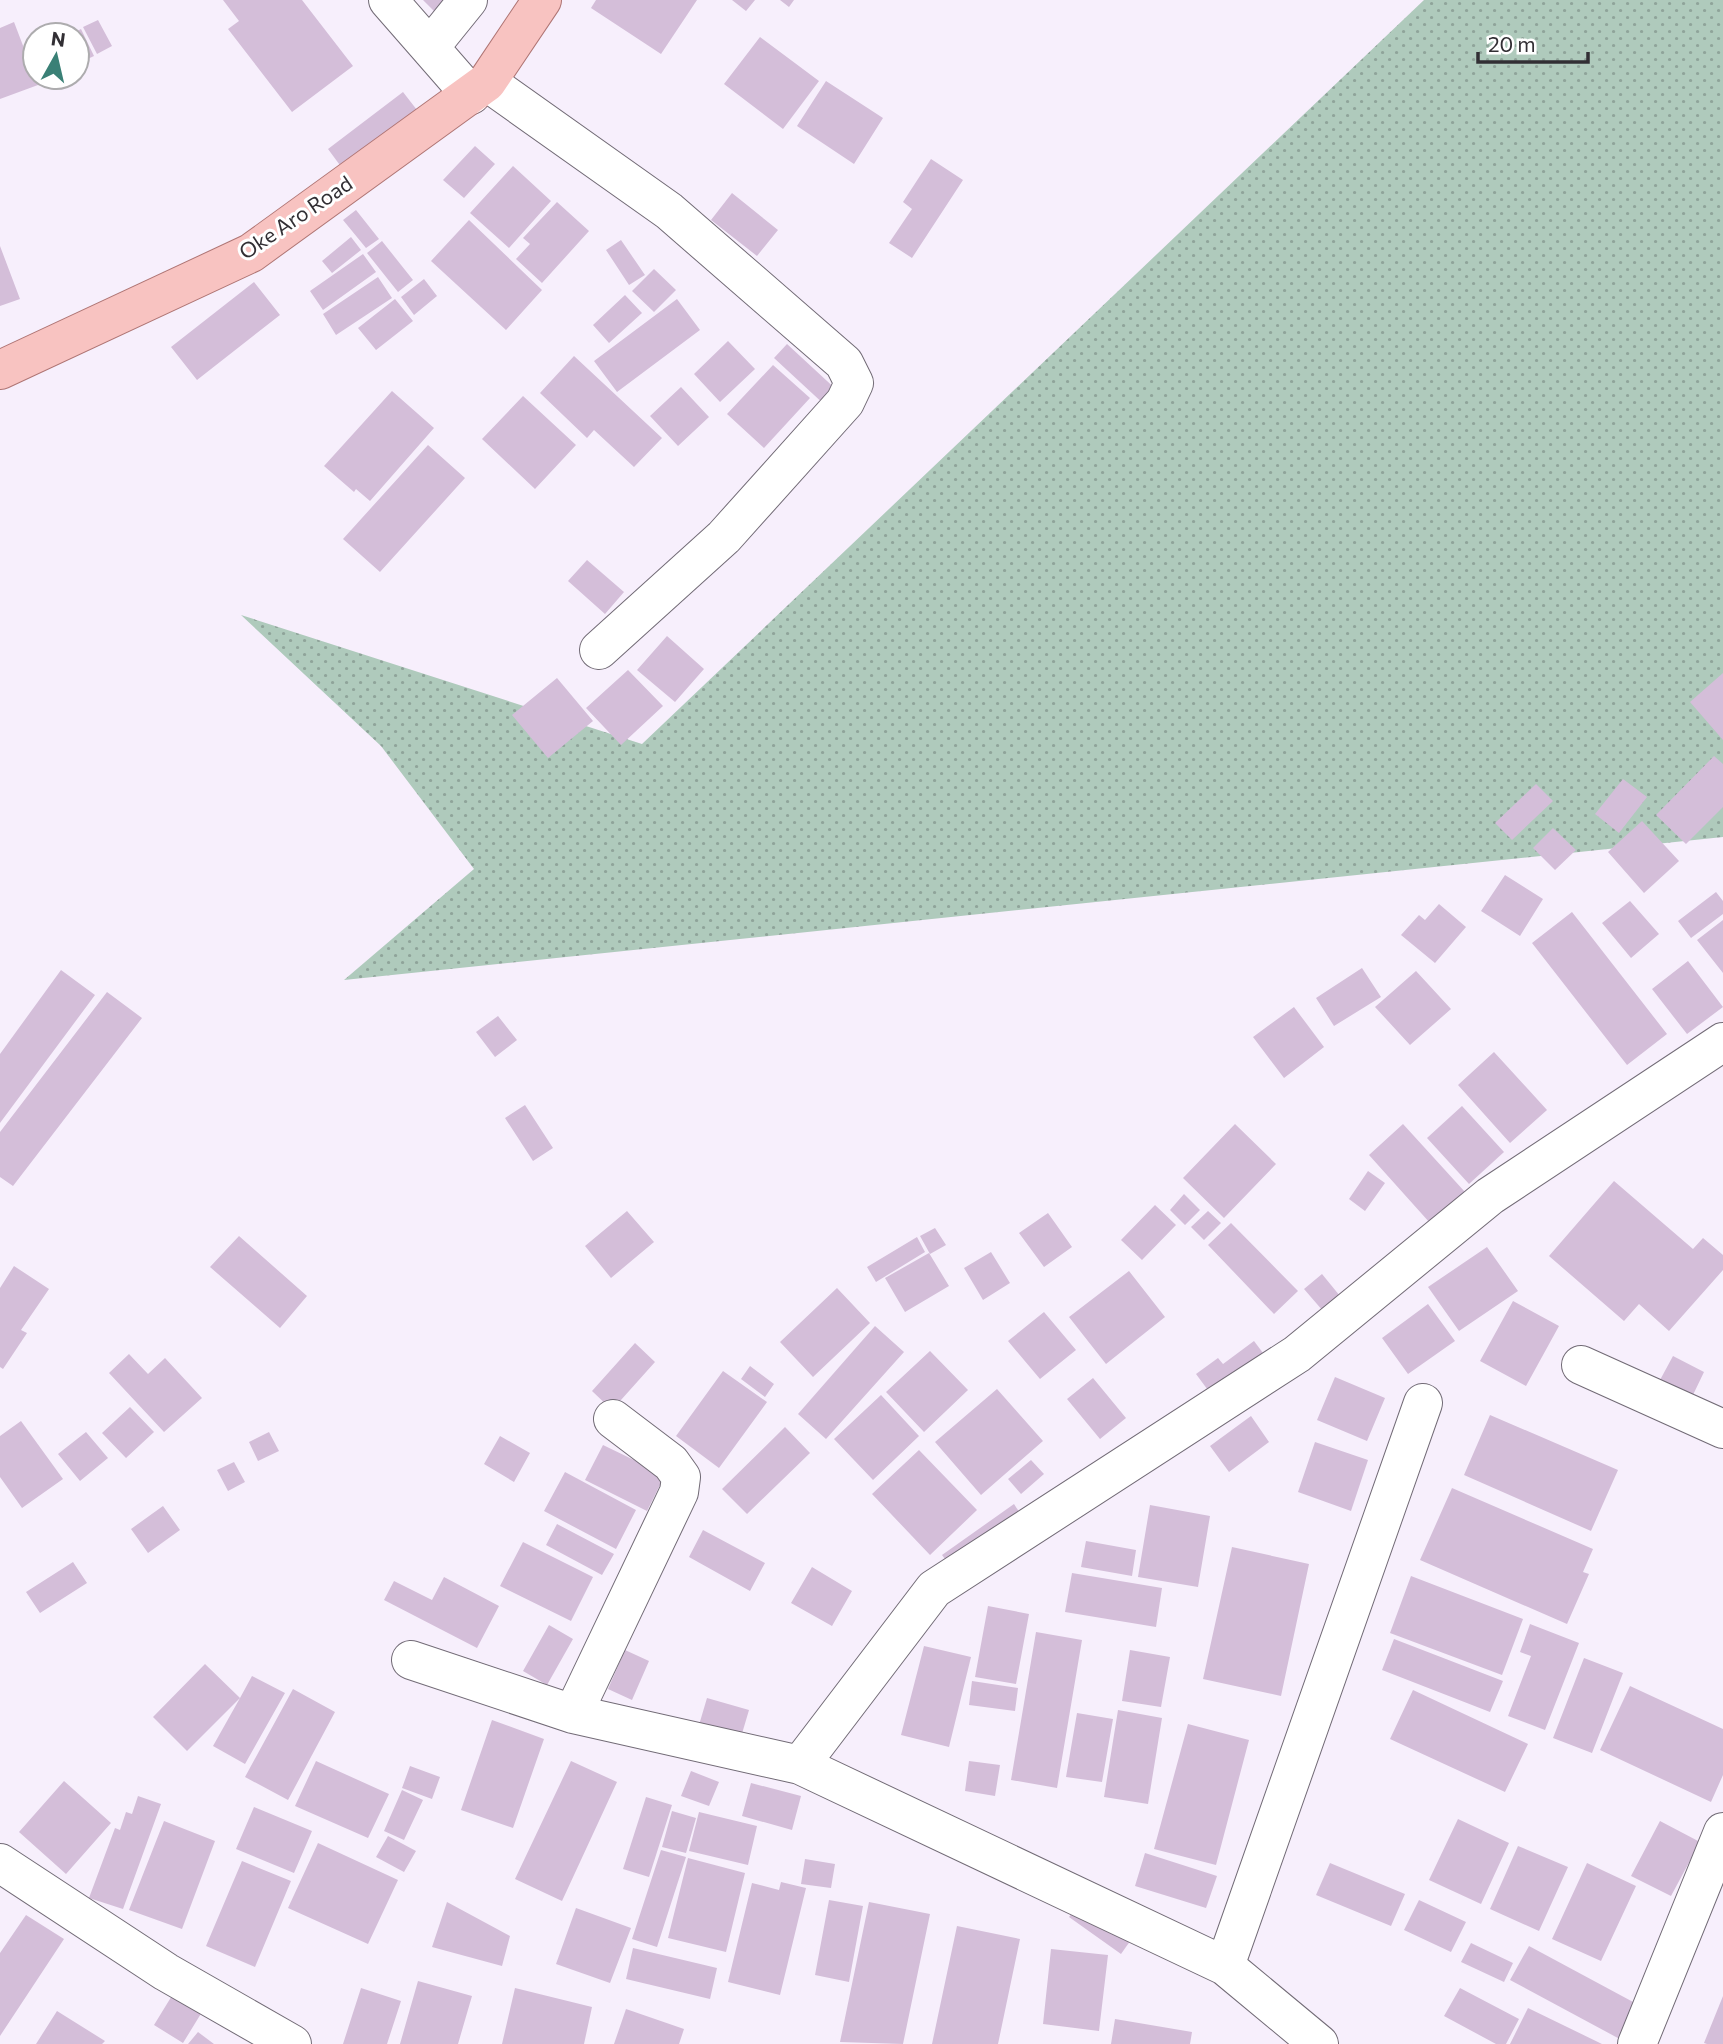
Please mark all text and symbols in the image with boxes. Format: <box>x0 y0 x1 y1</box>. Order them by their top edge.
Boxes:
north arrow <box>21 21 91 91</box>
scale bar <box>1478 21 1588 65</box>
text: N <box>50 26 67 51</box>
text: 20 m <box>1488 31 1536 56</box>
street label: Oke Aro Road <box>234 170 357 264</box>

